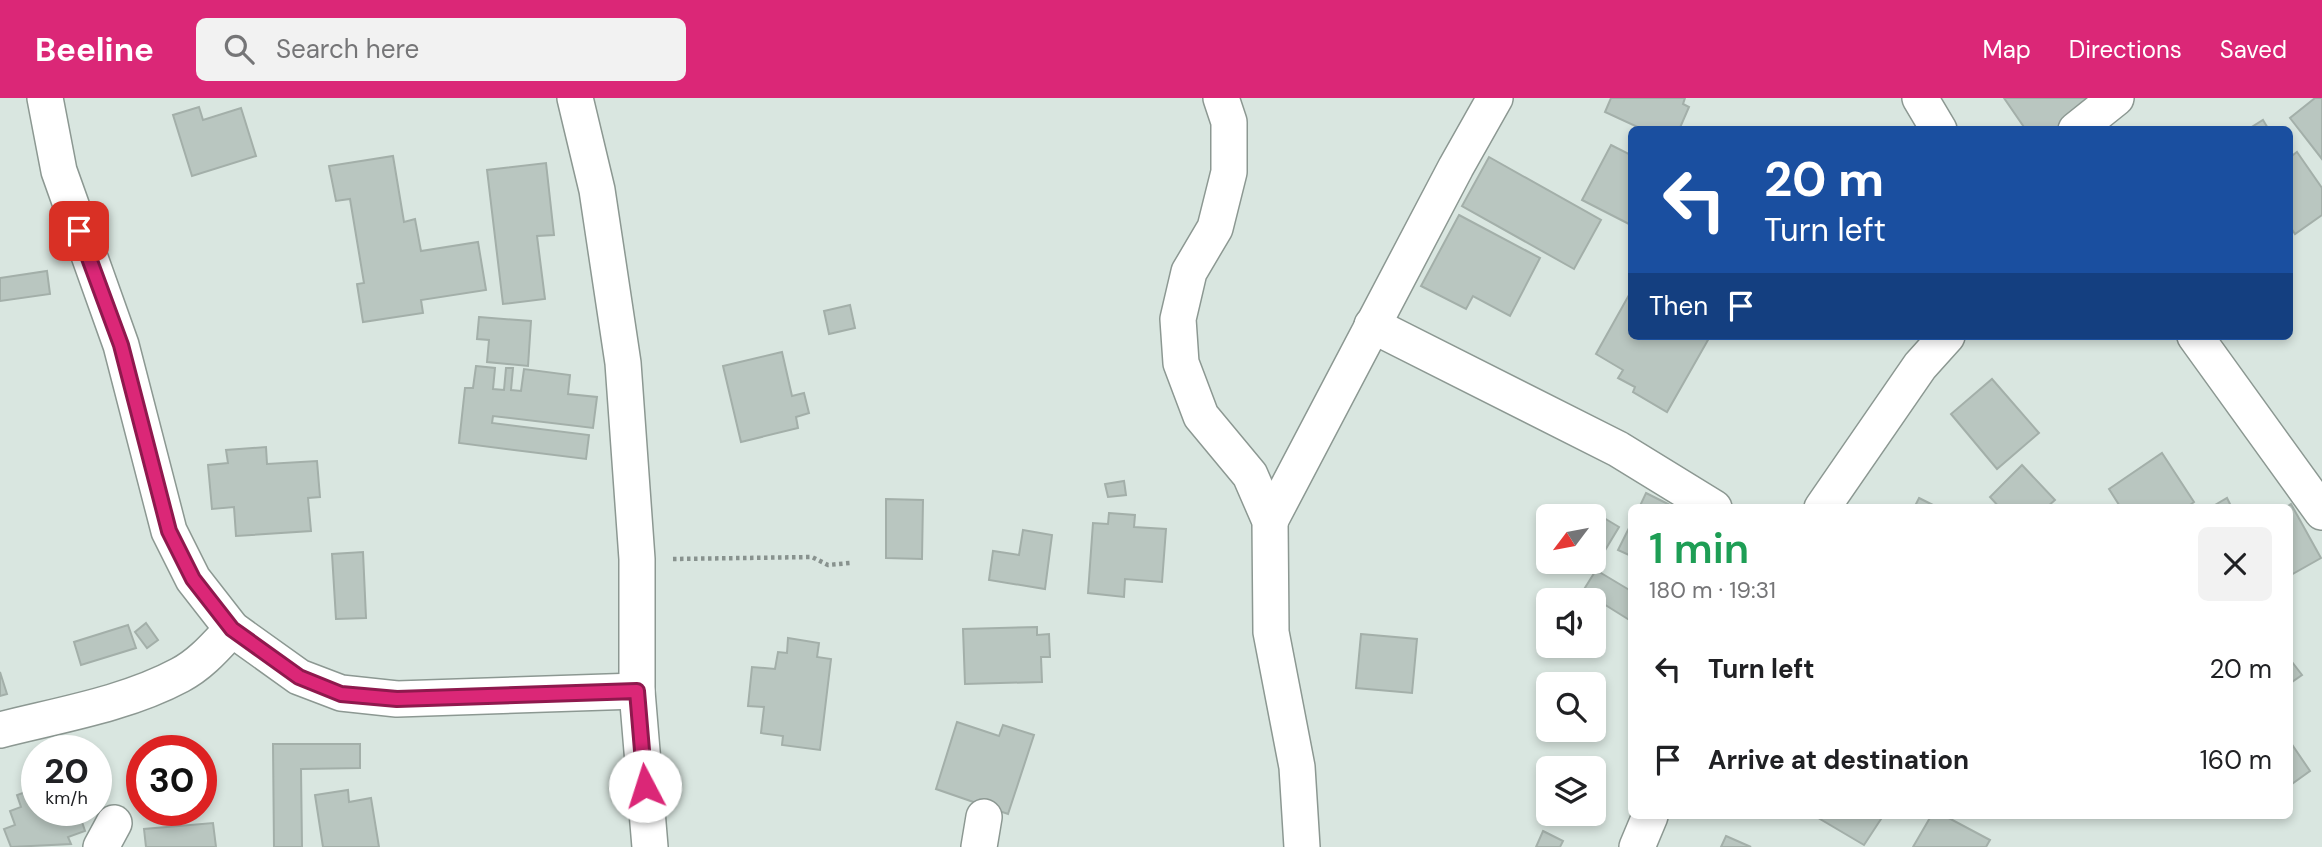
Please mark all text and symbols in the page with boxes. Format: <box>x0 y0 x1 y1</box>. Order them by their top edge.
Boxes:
search box <box>196 18 686 81</box>
text: Beeline <box>35 28 154 71</box>
icon: search <box>220 30 258 68</box>
text: Search here <box>276 32 419 66</box>
text: Map <box>1983 34 2031 65</box>
text: Directions <box>2069 34 2182 65</box>
text: Saved <box>2220 34 2287 65</box>
text: 20 m <box>1764 147 1884 211</box>
icon: left <box>1649 154 1740 245</box>
pin <box>49 201 109 261</box>
text: Turn left <box>1764 209 1886 251</box>
icon: arrive <box>60 212 98 250</box>
icon: arrive <box>1722 287 1760 325</box>
text: Then <box>1649 289 1708 323</box>
north arrow <box>1536 504 1606 574</box>
map controls <box>1536 504 1606 826</box>
text: 1 min <box>1649 521 1749 576</box>
button: close <box>2198 527 2272 601</box>
text: 180 m · 19:31 <box>1649 575 1776 605</box>
button: sound <box>1536 588 1606 658</box>
icon: left <box>1649 650 1687 688</box>
text: Turn left <box>1708 652 1815 686</box>
text: 20 m <box>2209 652 2272 686</box>
button: search <box>1536 672 1606 742</box>
speed limit sign: 30 <box>126 735 217 826</box>
icon: arrive <box>1649 741 1687 779</box>
text: Arrive at destination <box>1708 743 1969 777</box>
text: 160 m <box>2200 743 2272 777</box>
text: 20 <box>44 748 89 794</box>
position arrow <box>608 749 682 823</box>
button: layers <box>1536 756 1606 826</box>
text: km/h <box>45 786 88 810</box>

